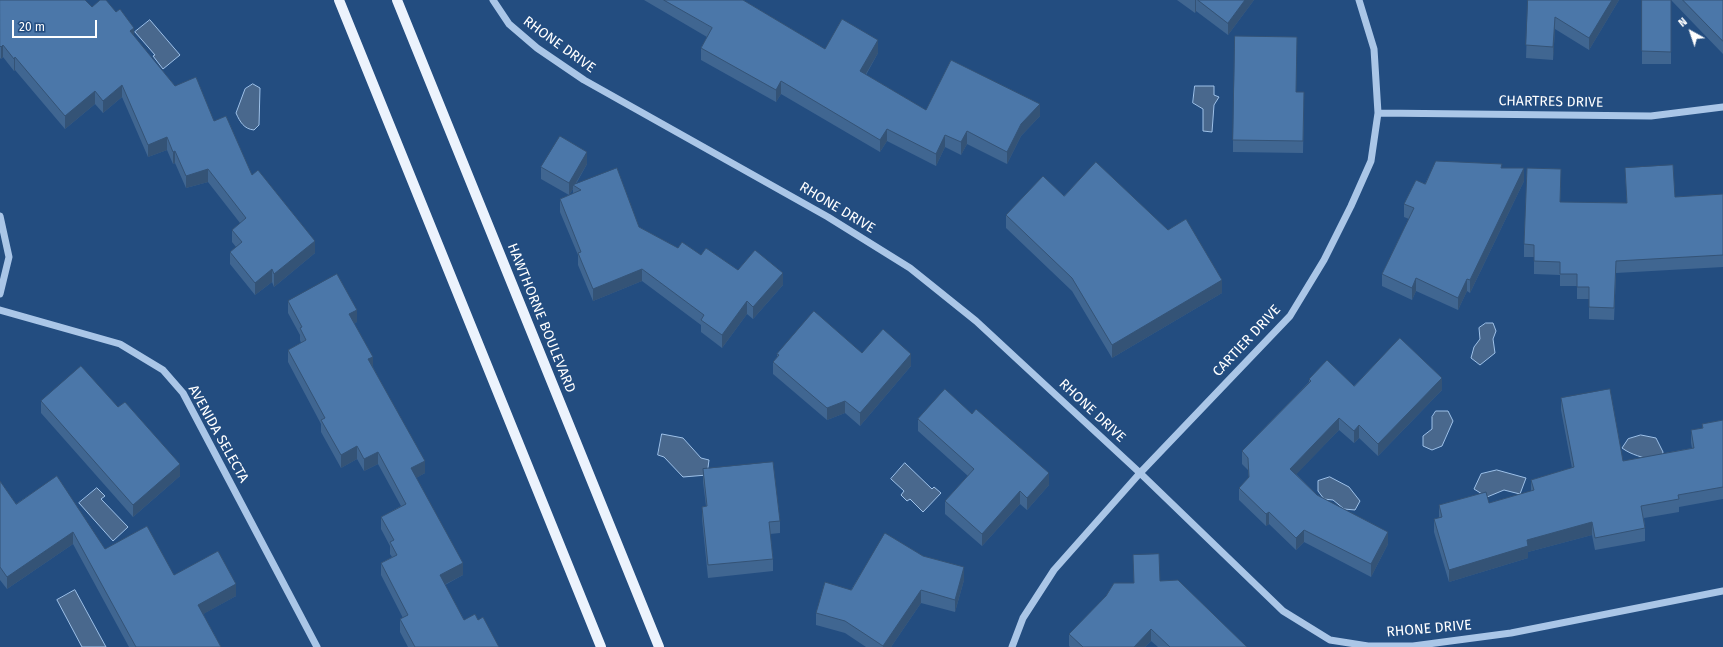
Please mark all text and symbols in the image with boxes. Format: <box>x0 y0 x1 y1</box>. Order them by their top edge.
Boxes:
scale bar <box>14 12 99 38</box>
north arrow <box>1671 12 1711 52</box>
street label: RHONE DRIVE <box>520 13 598 77</box>
text: N <box>1676 15 1690 30</box>
text: 20 m <box>19 20 45 34</box>
street label: CHARTRES DRIVE <box>1498 93 1604 111</box>
street label: RHONE DRIVE <box>796 179 878 237</box>
street label: HAWTHORNE BOULEVARD <box>503 241 579 395</box>
street label: CARTIER DRIVE <box>1209 302 1285 380</box>
street label: RHONE DRIVE <box>1055 376 1129 446</box>
street label: AVENIDA SELECTA <box>184 382 252 486</box>
street label: RHONE DRIVE <box>1386 617 1472 641</box>

